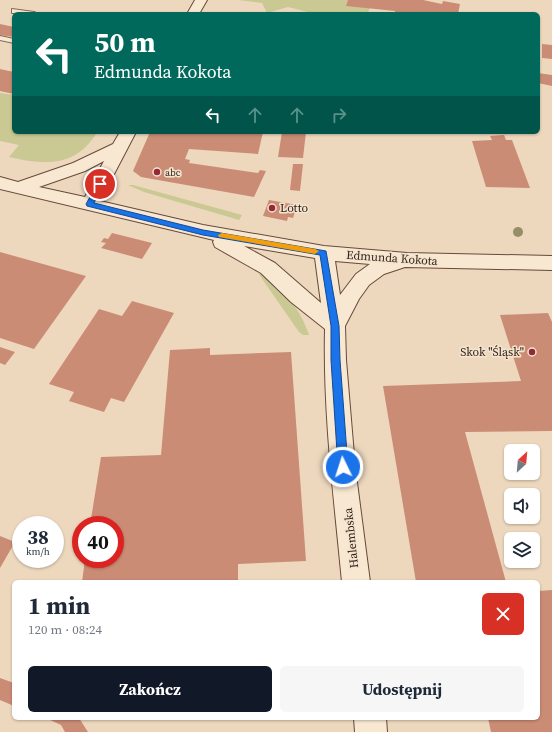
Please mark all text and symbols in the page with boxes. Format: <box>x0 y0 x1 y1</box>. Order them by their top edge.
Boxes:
text: 50 m <box>94 23 156 61</box>
icon: left <box>28 28 80 80</box>
text: Edmunda Kokota <box>94 59 232 84</box>
icon: left <box>202 104 224 126</box>
icon: ahead <box>244 104 266 126</box>
icon: ahead <box>286 104 308 126</box>
icon: right <box>328 104 350 126</box>
place label: abc <box>165 166 181 179</box>
pin <box>83 167 117 201</box>
marker: abc <box>152 167 162 177</box>
icon: arrive <box>89 173 111 195</box>
place label: Lotto <box>280 200 309 216</box>
marker: Lotto <box>267 203 277 213</box>
street label: Edmunda Kokota <box>346 247 439 269</box>
place label: Skok "Śląsk" <box>460 344 524 360</box>
marker: Skok "Śląsk" <box>527 347 537 357</box>
north arrow <box>504 444 540 480</box>
map controls <box>504 444 540 568</box>
position arrow <box>322 446 364 488</box>
button: sound <box>504 488 540 524</box>
street label: Halembska <box>340 506 362 569</box>
speed limit sign: 40 <box>72 516 124 568</box>
text: 38 <box>27 523 49 551</box>
button: layers <box>504 532 540 568</box>
text: km/h <box>26 545 50 558</box>
text: 1 min <box>28 589 90 622</box>
button: close <box>482 593 524 635</box>
text: 120 m · 08:24 <box>28 621 102 638</box>
button: Zakończ <box>28 666 272 712</box>
button: Udostępnij <box>280 666 524 712</box>

